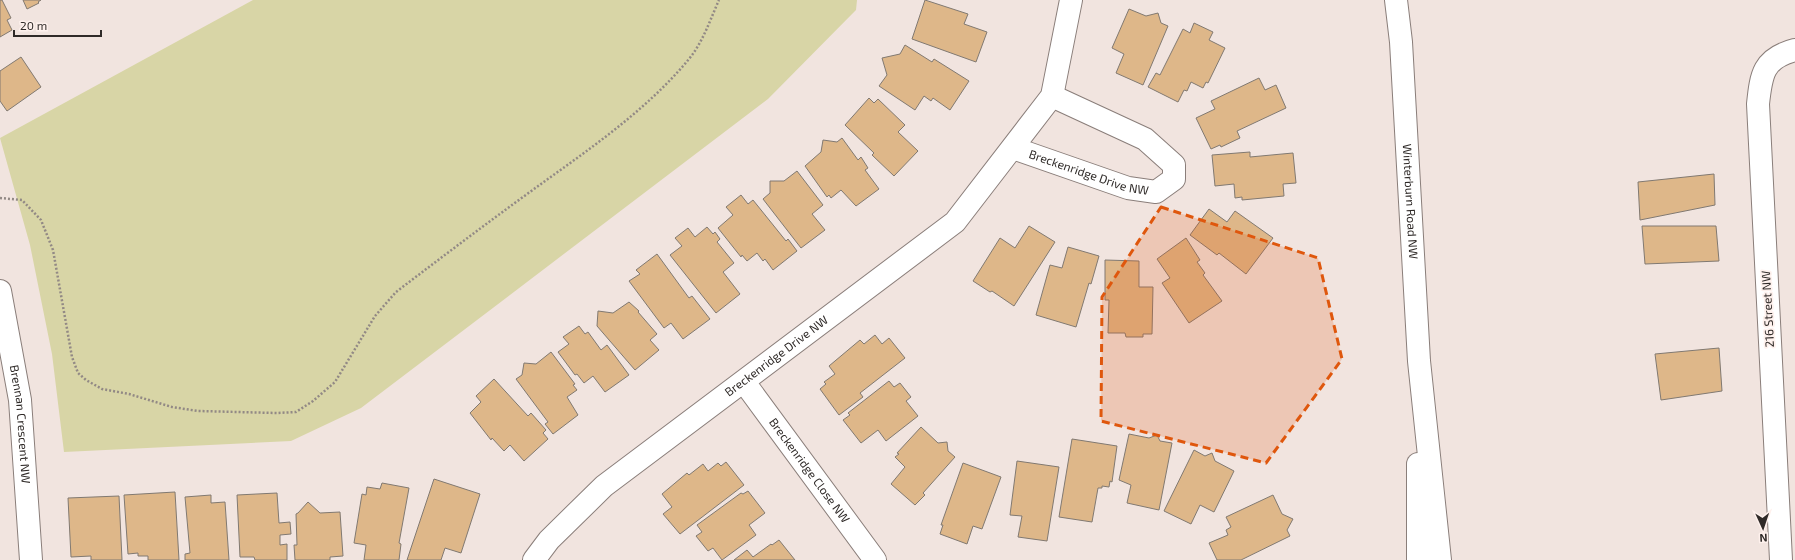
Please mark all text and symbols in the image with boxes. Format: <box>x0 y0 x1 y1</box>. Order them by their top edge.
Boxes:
scale bar <box>14 12 101 38</box>
text: 20 m <box>20 18 47 32</box>
street label: Winterburn Road NW <box>1401 143 1421 259</box>
street label: Breckenridge Drive NW <box>1027 146 1150 197</box>
street label: 216 Street NW <box>1758 270 1776 348</box>
street label: Breckenridge Drive NW <box>722 312 830 399</box>
street label: Brennan Crescent NW <box>8 364 34 484</box>
street label: Breckenridge Close NW <box>767 415 853 525</box>
north arrow <box>1743 508 1783 548</box>
text: N <box>1759 532 1768 545</box>

